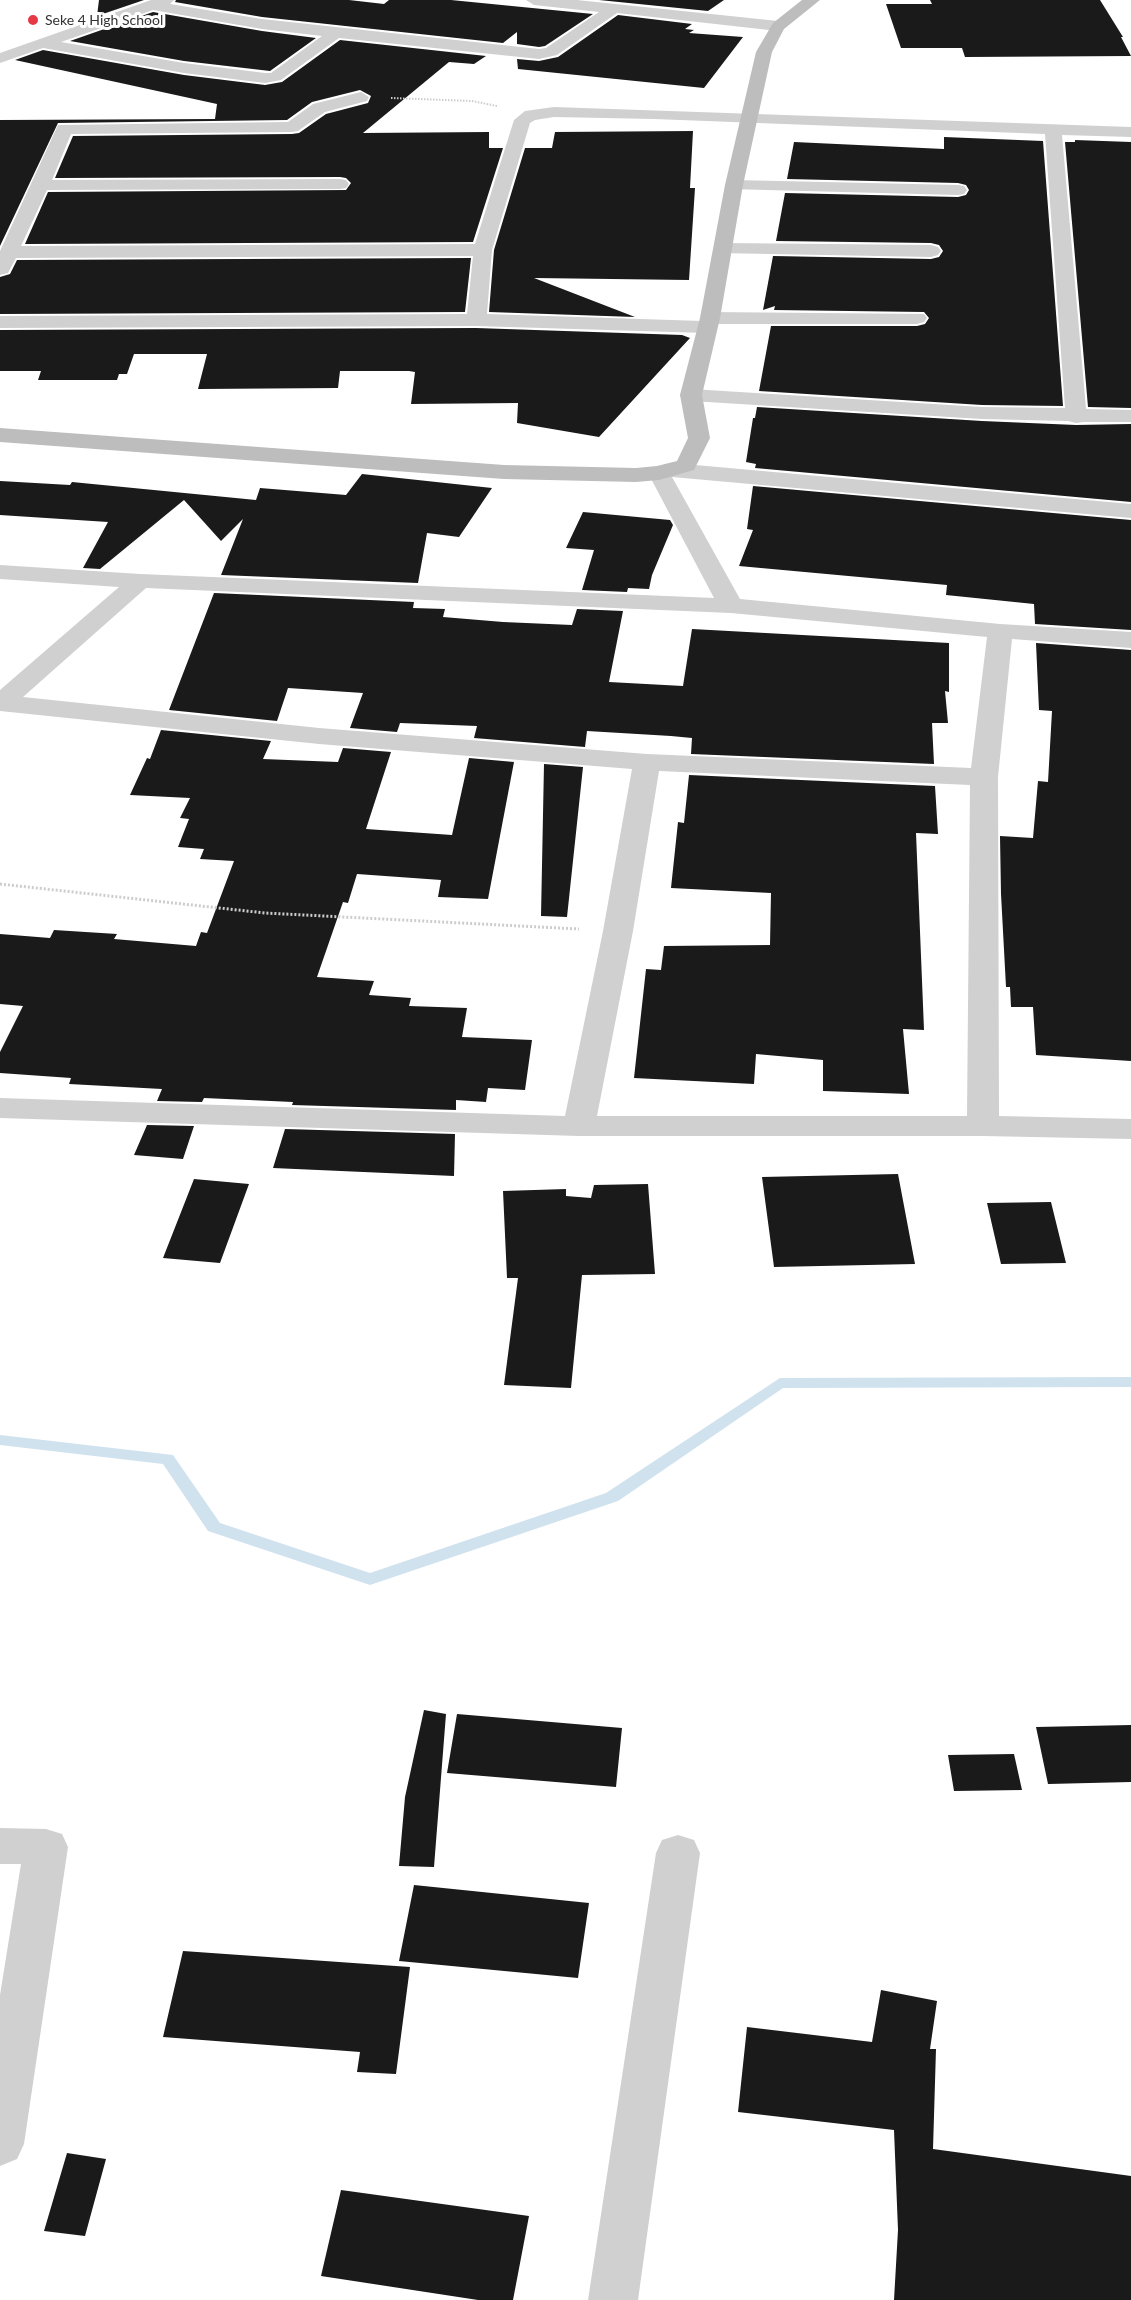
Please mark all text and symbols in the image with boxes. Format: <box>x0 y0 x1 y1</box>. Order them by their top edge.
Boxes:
place label: Seke 4 High School <box>45 12 163 28</box>
marker: Seke 4 High School <box>26 13 40 27</box>

